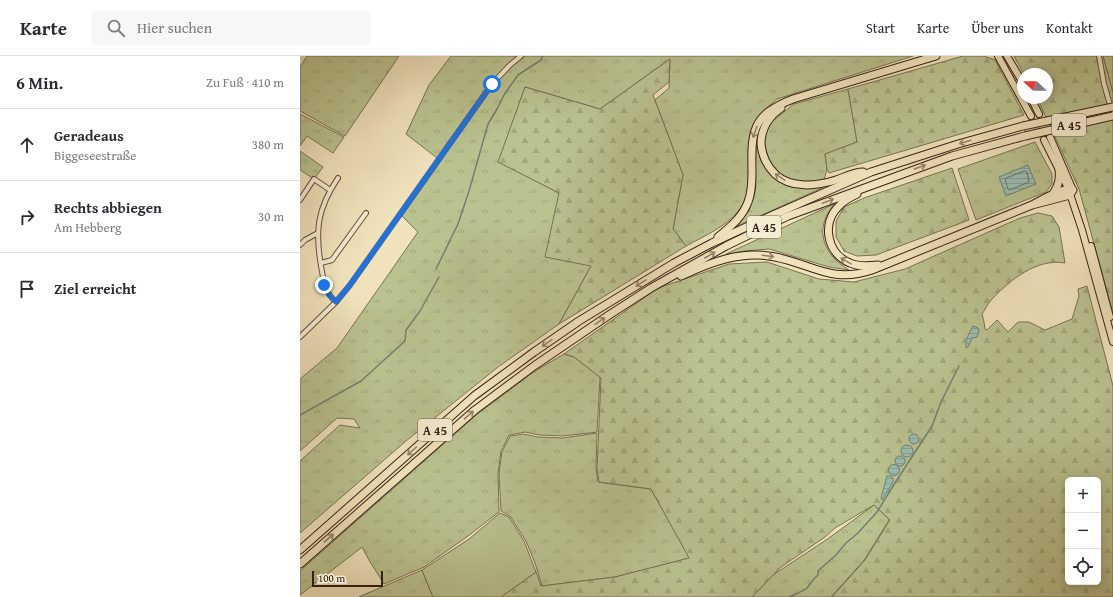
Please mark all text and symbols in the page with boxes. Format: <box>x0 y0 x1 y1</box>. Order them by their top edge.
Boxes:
search box <box>91 10 371 46</box>
text: Karte <box>20 14 67 42</box>
icon: search <box>105 17 127 39</box>
text: Hier suchen <box>137 17 212 38</box>
text: Start <box>866 18 895 38</box>
text: Karte <box>917 18 949 38</box>
text: Über uns <box>971 18 1024 38</box>
text: Kontakt <box>1046 18 1093 38</box>
north arrow <box>1017 68 1053 104</box>
text: 6 Min. <box>16 70 63 95</box>
text: Zu Fuß · 410 m <box>206 73 284 92</box>
route start <box>483 75 501 93</box>
road number: A 45 <box>1052 114 1086 136</box>
text: Geradeaus <box>54 125 124 146</box>
one-way arrow <box>750 126 758 138</box>
icon: ahead <box>16 134 38 156</box>
text: 380 m <box>252 135 284 154</box>
one-way arrow <box>958 139 971 146</box>
text: Biggeseestraße <box>54 146 136 165</box>
one-way arrow <box>913 163 926 170</box>
one-way arrow <box>775 173 786 181</box>
text: Rechts abbiegen <box>54 197 162 218</box>
one-way arrow <box>821 197 833 205</box>
icon: right <box>16 206 38 228</box>
text: 30 m <box>258 207 284 226</box>
road number: A 45 <box>747 216 781 238</box>
text: Am Hebberg <box>54 218 121 237</box>
one-way arrow <box>704 250 716 258</box>
one-way arrow <box>761 252 774 260</box>
one-way arrow <box>840 256 852 264</box>
route end <box>315 276 333 294</box>
icon: arrive <box>16 278 38 300</box>
text: Ziel erreicht <box>54 278 136 299</box>
one-way arrow <box>636 279 647 287</box>
one-way arrow <box>595 317 606 325</box>
one-way arrow <box>541 339 552 347</box>
one-way arrow <box>463 411 473 420</box>
road number: A 45 <box>418 419 452 441</box>
one-way arrow <box>407 446 418 455</box>
map controls <box>1065 477 1101 585</box>
button: + <box>1065 477 1101 513</box>
button: − <box>1065 513 1101 549</box>
one-way arrow <box>324 534 334 543</box>
button: locate <box>1065 549 1101 585</box>
scale bar <box>312 569 383 588</box>
text: 100 m <box>318 570 345 586</box>

